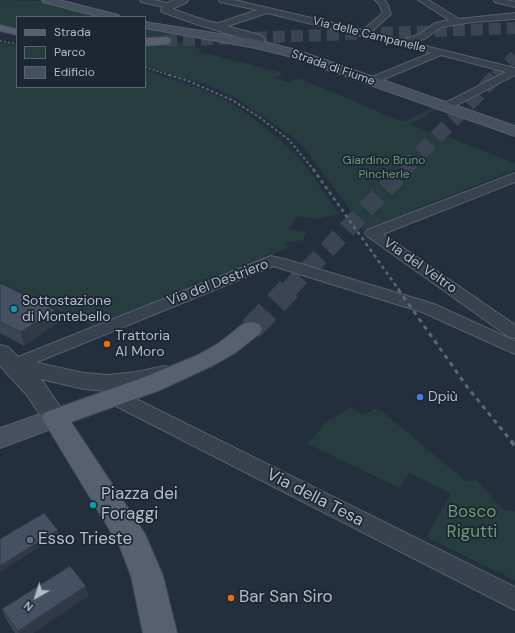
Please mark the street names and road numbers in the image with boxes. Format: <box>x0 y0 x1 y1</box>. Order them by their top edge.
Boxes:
street label: Via delle Campanelle <box>311 14 427 56</box>
street label: Strada di Fiume <box>289 47 377 89</box>
street label: Via del Veltro <box>380 234 460 298</box>
street label: Via del Destriero <box>165 256 271 310</box>
street label: Via della Tesa <box>263 465 367 531</box>

